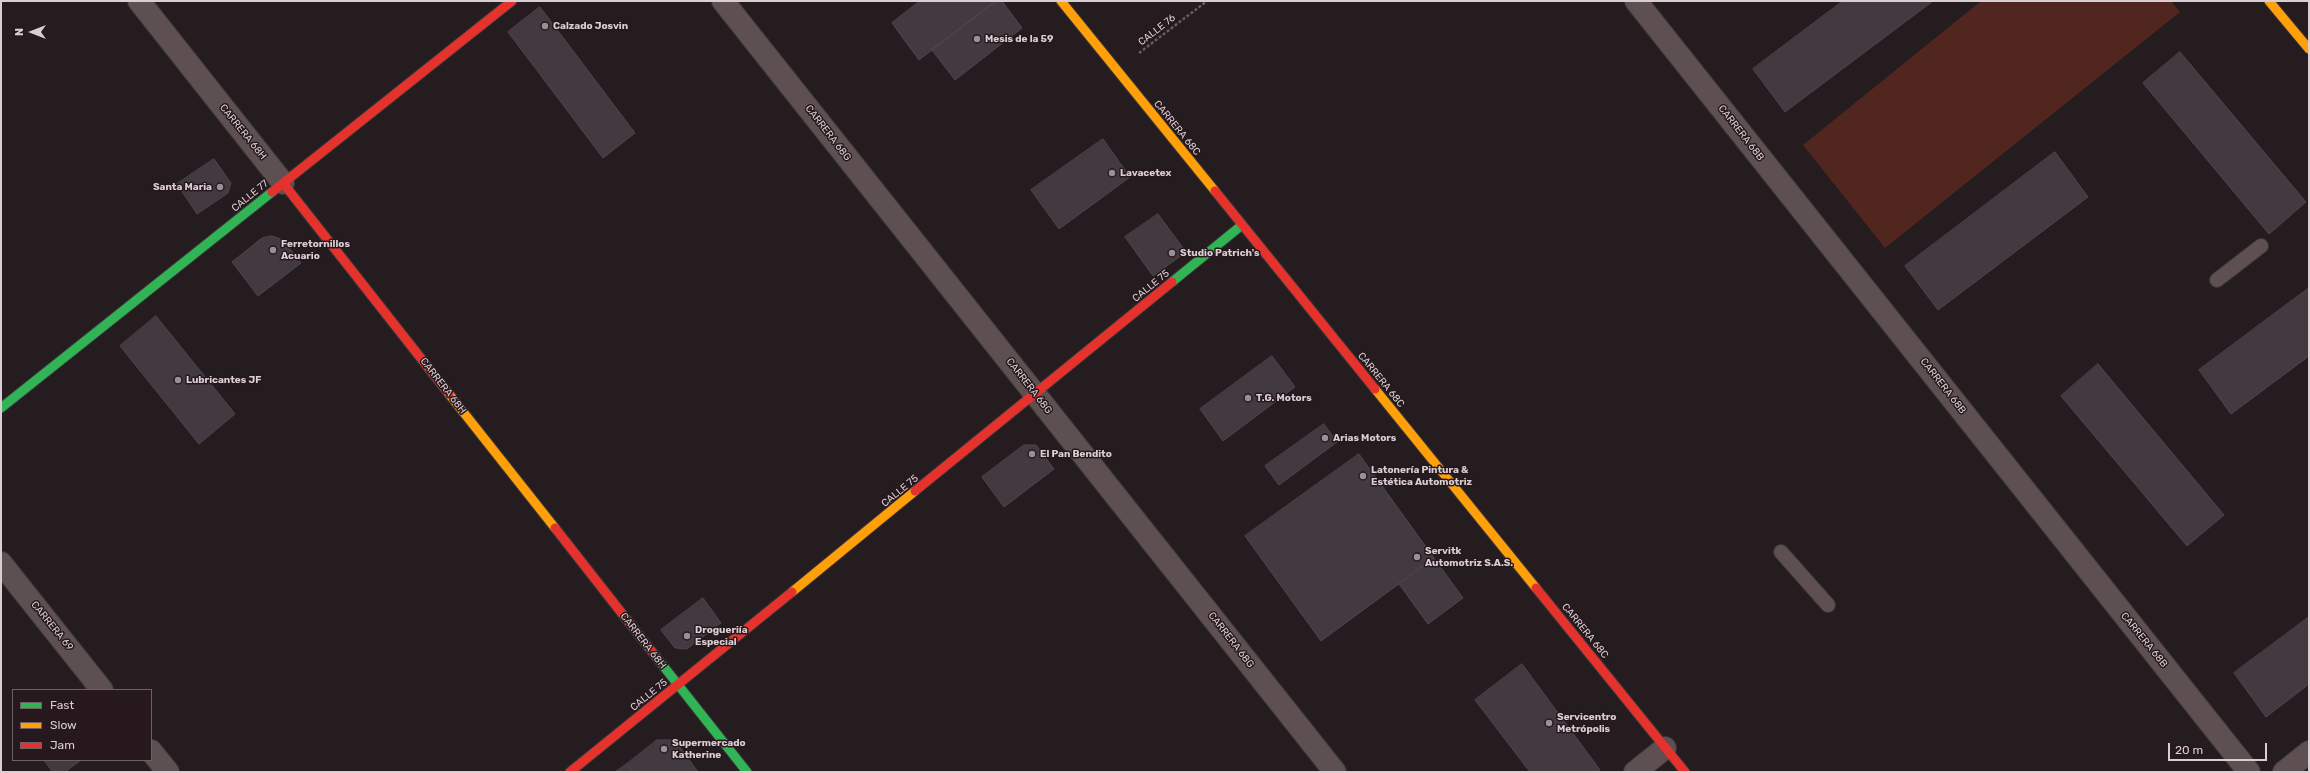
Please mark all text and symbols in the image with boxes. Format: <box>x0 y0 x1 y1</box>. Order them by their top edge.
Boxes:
north arrow <box>12 12 52 52</box>
street label: CALLE 76 <box>1136 12 1178 48</box>
place label: Calzado Josvin <box>553 20 628 32</box>
marker: Calzado Josvin <box>540 21 550 31</box>
text: N <box>13 28 26 36</box>
place label: Mesis de la 59 <box>985 33 1053 45</box>
marker: Mesis de la 59 <box>972 34 982 44</box>
street label: CARRERA 68C <box>1151 98 1203 158</box>
street label: CARRERA 68H <box>217 102 269 162</box>
street label: CARRERA 68G <box>803 103 853 163</box>
street label: CARRERA 68B <box>1716 103 1766 163</box>
place label: Lavacetex <box>1120 167 1171 179</box>
marker: Lavacetex <box>1107 168 1117 178</box>
street label: CALLE 77 <box>229 178 271 214</box>
place label: Santa Maria <box>153 181 212 193</box>
marker: Santa Maria <box>215 182 225 192</box>
place label: Ferretornillos Acuario <box>281 238 350 262</box>
marker: Ferretornillos Acuario <box>268 245 278 255</box>
place label: Studio Patrich's <box>1180 247 1260 259</box>
marker: Studio Patrich's <box>1167 248 1177 258</box>
street label: CALLE 75 <box>1130 267 1172 305</box>
street label: CARRERA 68C <box>1355 350 1407 410</box>
street label: CARRERA 68H <box>417 356 469 416</box>
street label: CARRERA 68G <box>1004 356 1054 416</box>
street label: CARRERA 68B <box>1918 356 1968 416</box>
place label: Lubricantes JF <box>186 374 261 386</box>
marker: Lubricantes JF <box>173 375 183 385</box>
place label: T.G. Motors <box>1256 392 1312 404</box>
marker: T.G. Motors <box>1243 393 1253 403</box>
place label: Arias Motors <box>1333 432 1396 444</box>
marker: Arias Motors <box>1320 433 1330 443</box>
place label: El Pan Bendito <box>1040 448 1112 460</box>
marker: El Pan Bendito <box>1027 449 1037 459</box>
place label: Latonería Pintura & Estética Automotriz <box>1371 464 1472 488</box>
marker: Latonería Pintura & Estética Automotriz <box>1358 471 1368 481</box>
street label: CALLE 75 <box>879 472 921 510</box>
place label: Servitk Automotriz S.A.S. <box>1425 545 1513 568</box>
marker: Servitk Automotriz S.A.S. <box>1412 552 1422 562</box>
street label: CARRERA 69 <box>28 599 76 653</box>
street label: CARRERA 68C <box>1559 601 1611 661</box>
street label: CARRERA 68G <box>1206 610 1256 670</box>
street label: CARRERA 68B <box>2118 610 2170 670</box>
street label: CARRERA 68H <box>617 611 669 671</box>
place label: Drogueriía Especial <box>695 624 748 648</box>
marker: Drogueriía Especial <box>682 631 692 641</box>
street label: CALLE 75 <box>628 676 670 714</box>
legend <box>12 689 152 761</box>
text: Fast <box>50 698 74 712</box>
place label: Servicentro Metrópolis <box>1557 711 1616 734</box>
text: Slow <box>50 718 77 732</box>
marker: Servicentro Metrópolis <box>1544 718 1554 728</box>
scale bar <box>2170 735 2269 761</box>
place label: Supermercado Katherine <box>672 737 746 760</box>
text: Jam <box>50 738 75 752</box>
text: 20 m <box>2175 743 2203 757</box>
marker: Supermercado Katherine <box>659 744 669 754</box>

